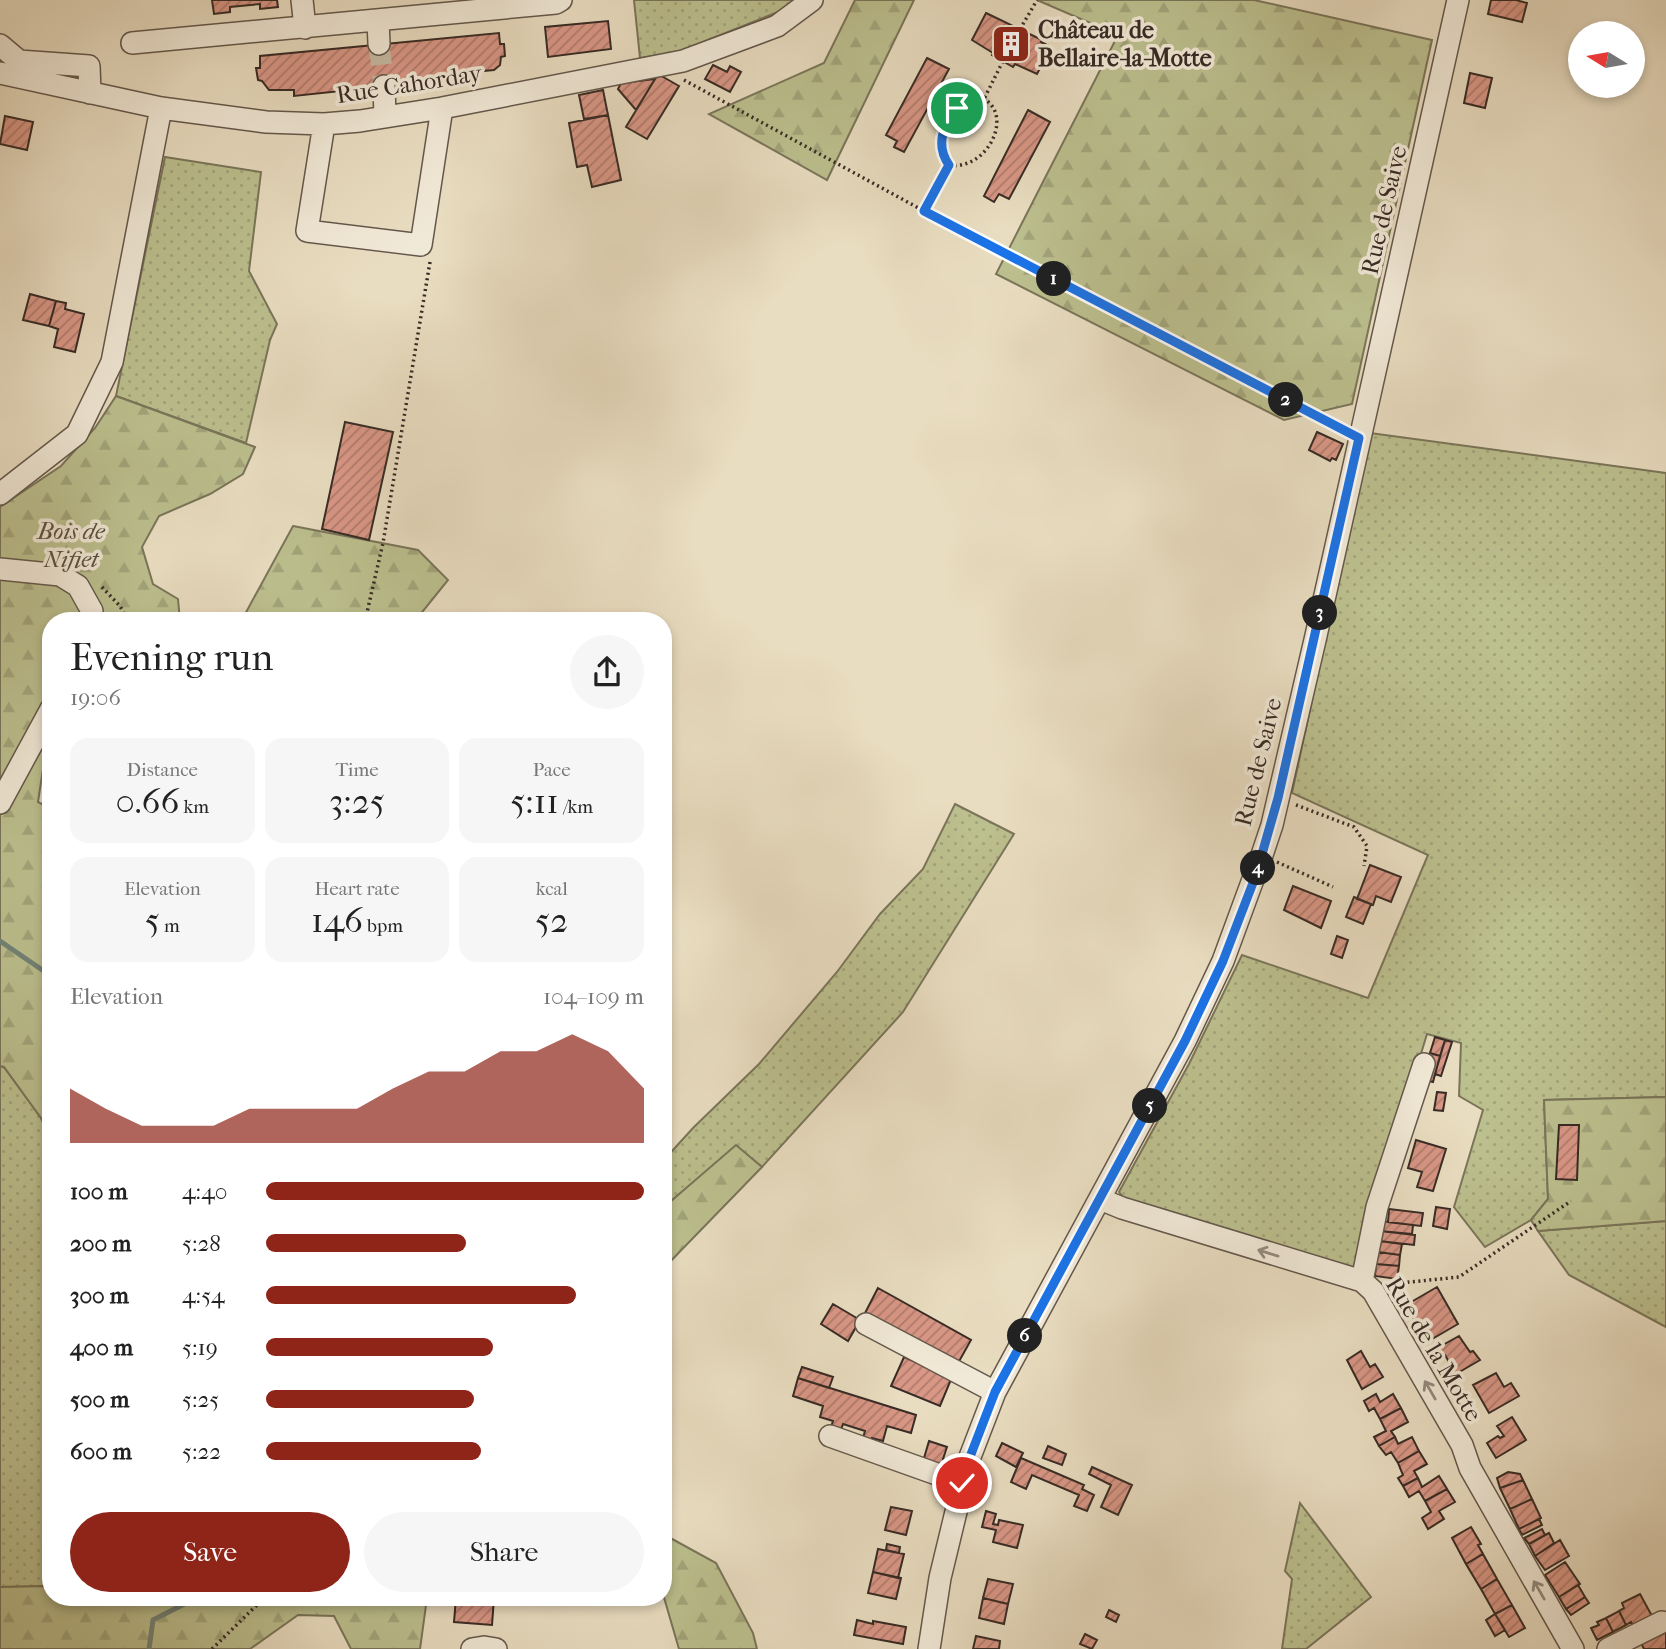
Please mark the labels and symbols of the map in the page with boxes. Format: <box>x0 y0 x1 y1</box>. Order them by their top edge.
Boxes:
place label: Château de Bellaire-la-Motte <box>1038 16 1212 72</box>
north arrow <box>1568 21 1645 98</box>
building icon: Château de Bellaire-la-Motte <box>990 23 1032 65</box>
street label: Rue Cahorday <box>334 59 485 109</box>
pin <box>927 78 987 138</box>
street label: Rue de Saive <box>1356 143 1412 277</box>
pin: 1 <box>1036 262 1072 296</box>
pin: 2 <box>1268 382 1304 418</box>
park label: Bois de Nifiet <box>35 517 106 573</box>
pin: 3 <box>1302 596 1338 630</box>
street label: Rue de Saive <box>1229 695 1287 829</box>
pin: 4 <box>1240 850 1276 886</box>
pin: 5 <box>1132 1088 1168 1124</box>
one-way arrow <box>1257 1245 1279 1258</box>
street label: Rue de la Motte <box>1380 1272 1488 1426</box>
pin: 6 <box>1007 1318 1042 1354</box>
one-way arrow <box>1423 1381 1437 1401</box>
pin <box>932 1453 992 1513</box>
one-way arrow <box>1532 1580 1546 1600</box>

